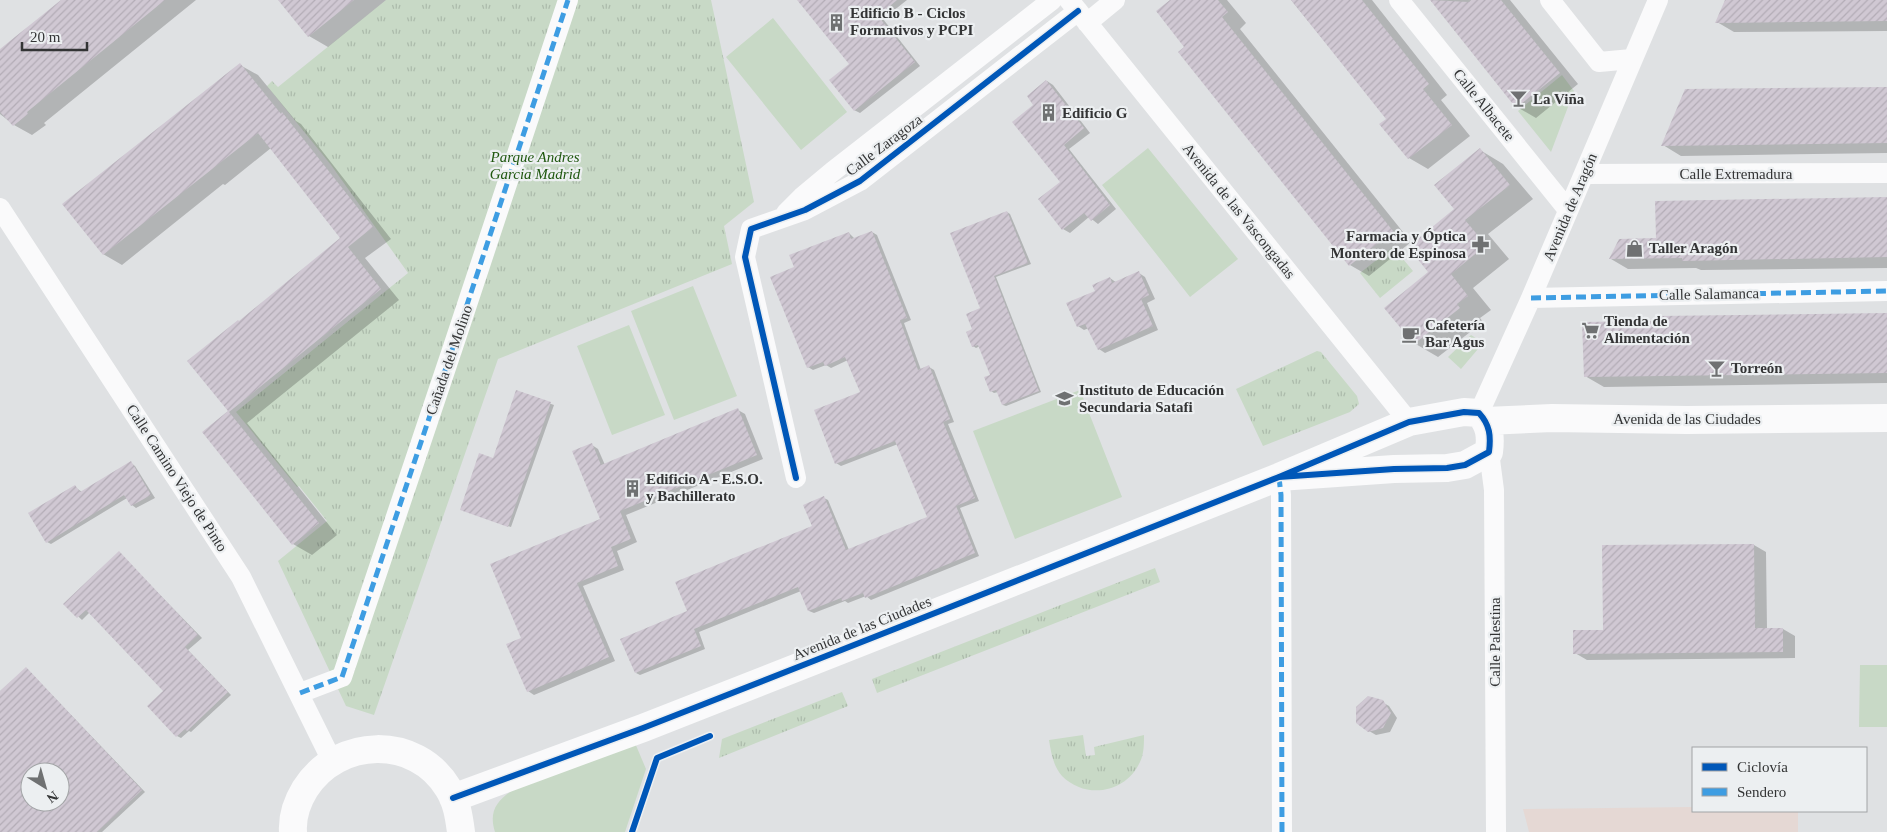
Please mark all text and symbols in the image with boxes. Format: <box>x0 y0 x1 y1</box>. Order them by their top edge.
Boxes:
place label: Edificio B - Ciclos Formativos y PCPI <box>850 5 973 38</box>
building icon: Edificio B - Ciclos Formativos y PCPI <box>826 12 846 32</box>
scale bar <box>22 20 88 52</box>
text: 20 m <box>30 29 61 45</box>
street label: Calle Albacete <box>1450 66 1518 144</box>
bar icon: La Viña <box>1509 89 1529 109</box>
place label: La Viña <box>1533 91 1585 107</box>
building icon: Edificio G <box>1038 103 1058 123</box>
place label: Edificio G <box>1062 105 1128 121</box>
street label: Calle Zaragoza <box>843 111 925 179</box>
street label: Avenida de las Vascongadas <box>1180 140 1298 282</box>
park label: Parque Andres Garcia Madrid <box>489 149 581 182</box>
street label: Avenida de Aragón <box>1540 150 1600 263</box>
street label: Calle Extremadura <box>1680 166 1793 182</box>
place label: Farmacia y Óptica Montero de Espinosa <box>1330 228 1466 261</box>
pharmacy icon: Farmacia y Óptica Montero de Espinosa <box>1470 235 1490 255</box>
shop icon: Taller Aragón <box>1625 238 1645 258</box>
place label: Taller Aragón <box>1649 240 1738 256</box>
street label: Calle Salamanca <box>1659 285 1760 303</box>
street label: Cañada del Molino <box>423 303 475 417</box>
place label: Tienda de Alimentación <box>1604 313 1690 346</box>
place label: Cafetería Bar Agus <box>1425 317 1485 350</box>
supermarket icon: Tienda de Alimentación <box>1580 320 1600 340</box>
cafe icon: Cafetería Bar Agus <box>1401 324 1421 344</box>
bar icon: Torreón <box>1707 358 1727 378</box>
place label: Torreón <box>1731 360 1783 376</box>
place label: Instituto de Educación Secundaria Satafi <box>1079 382 1225 415</box>
school or university icon: Instituto de Educación Secundaria Satafi <box>1055 389 1075 409</box>
street label: Calle Camino Viejo de Pinto <box>123 401 231 555</box>
street label: Avenida de las Ciudades <box>1613 411 1761 427</box>
place label: Edificio A - E.S.O. y Bachillerato <box>646 471 763 504</box>
building icon: Edificio A - E.S.O. y Bachillerato <box>622 478 642 498</box>
street label: Avenida de las Ciudades <box>791 593 934 663</box>
street label: Calle Palestina <box>1487 597 1503 687</box>
legend <box>1692 747 1867 812</box>
text: Ciclovía <box>1737 759 1788 775</box>
north arrow <box>20 762 70 812</box>
text: Sendero <box>1737 784 1786 800</box>
text: N <box>44 788 61 806</box>

